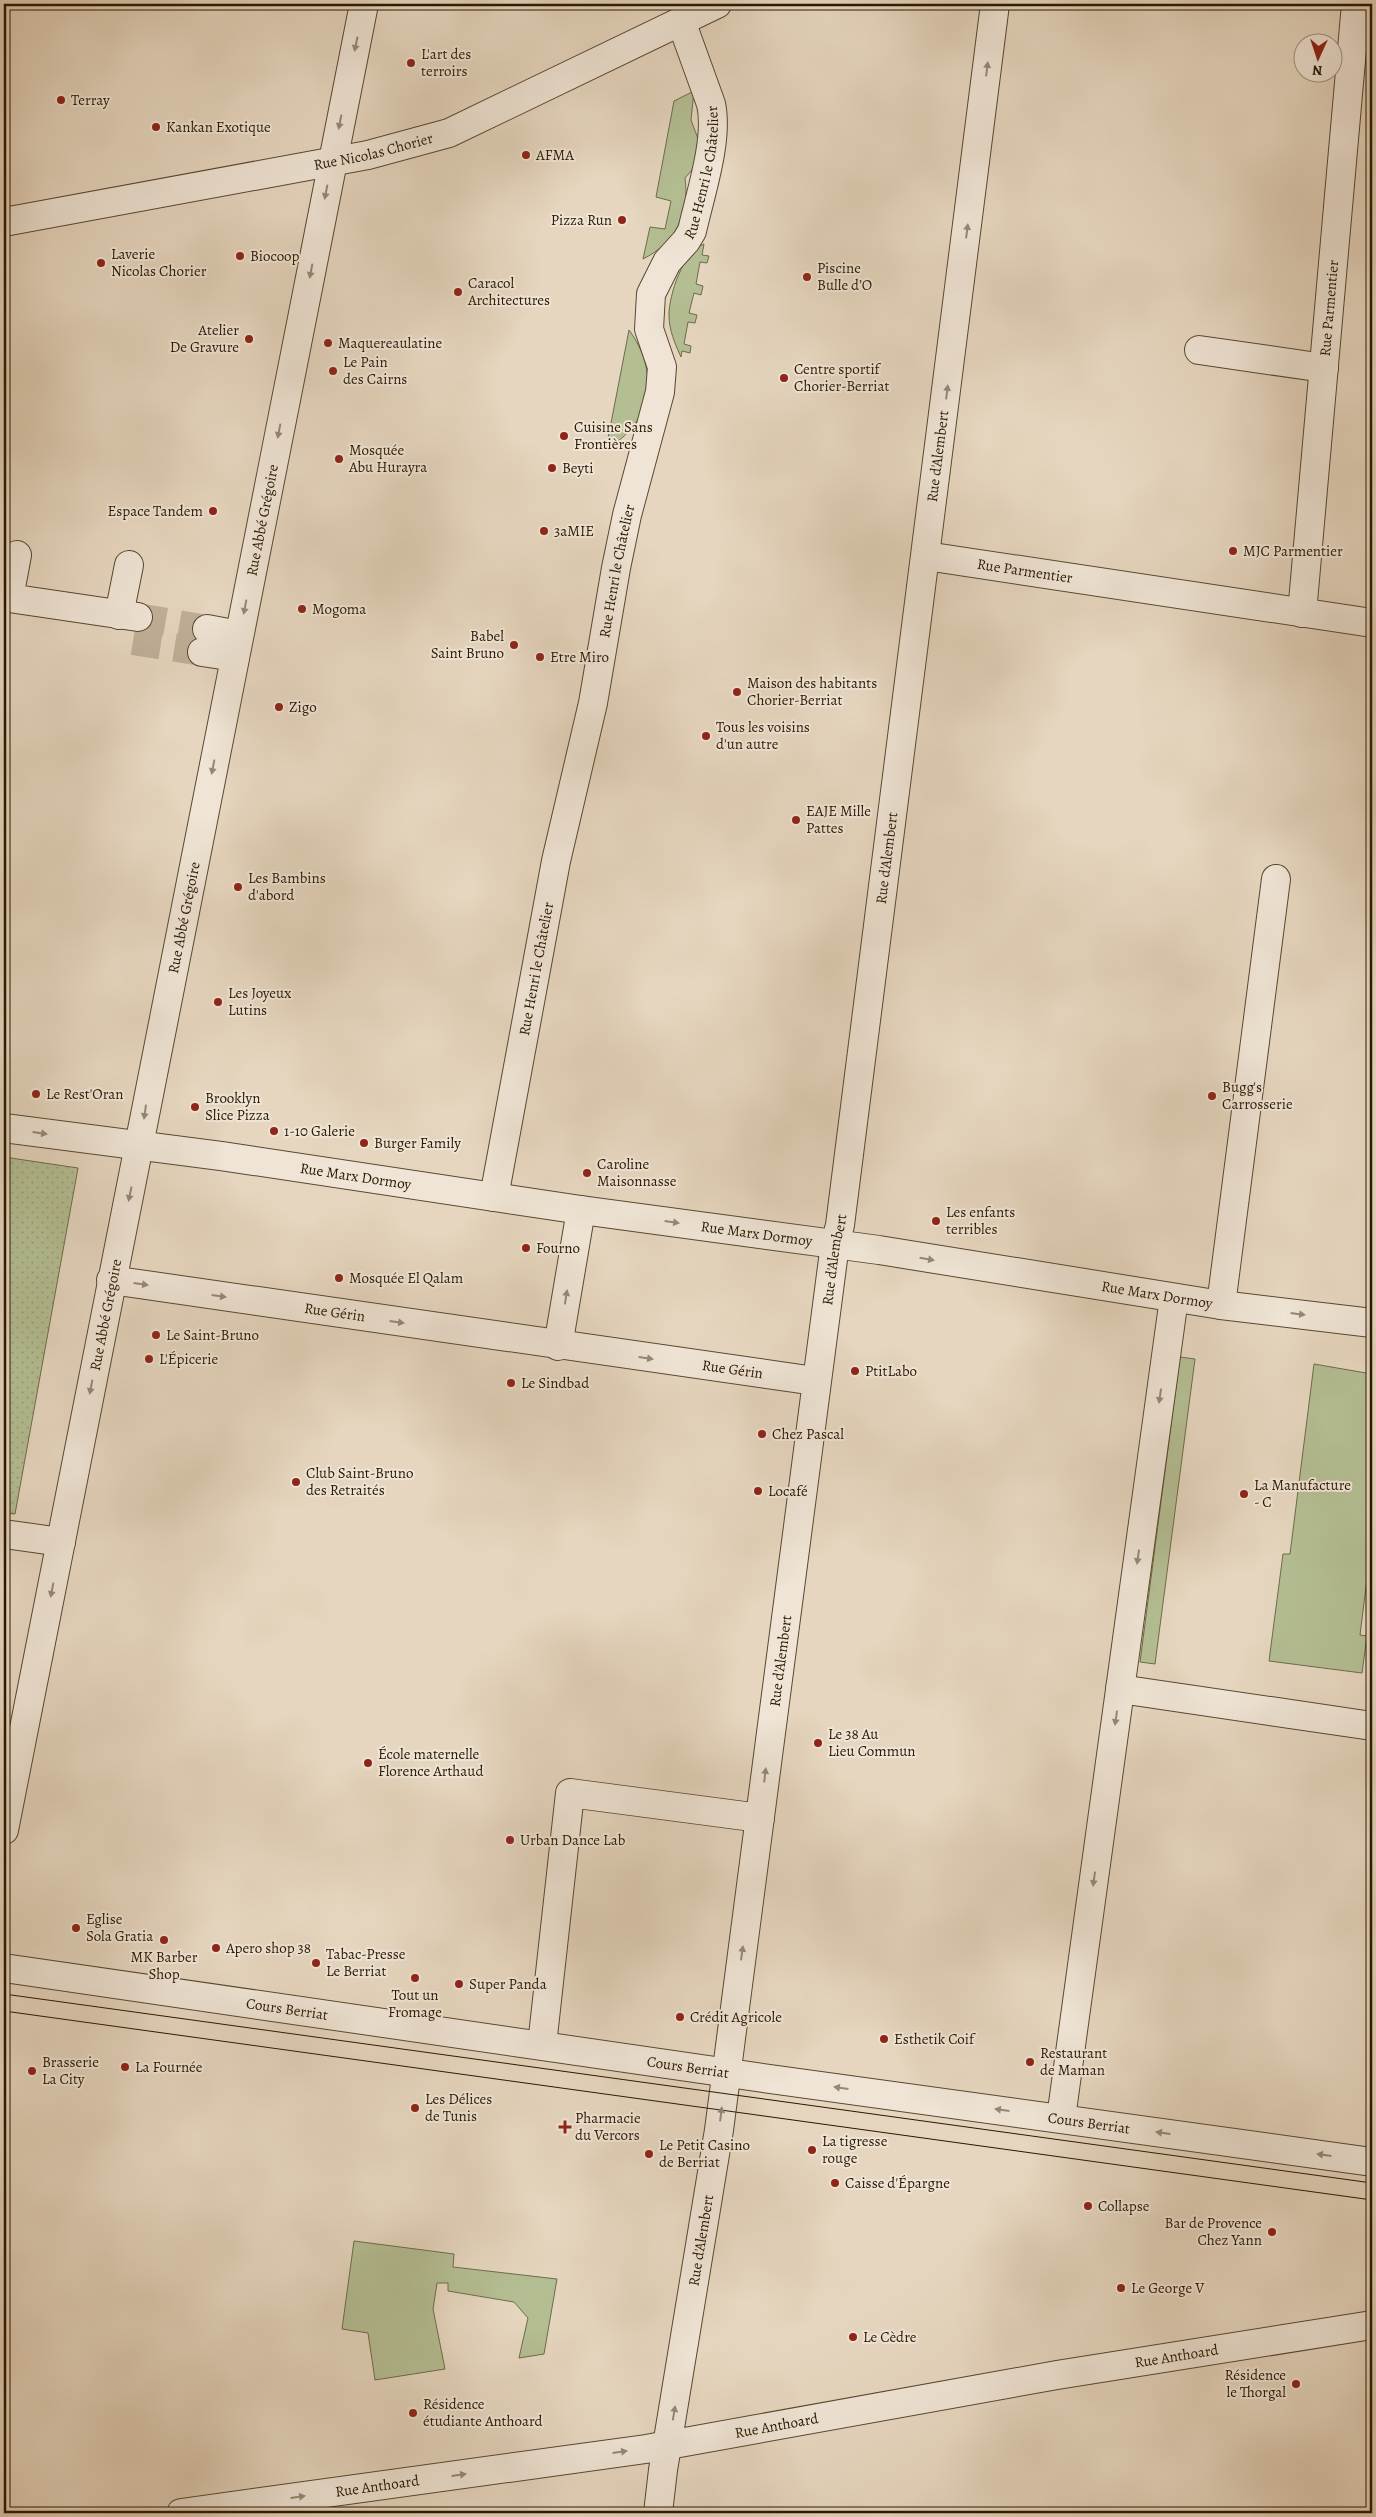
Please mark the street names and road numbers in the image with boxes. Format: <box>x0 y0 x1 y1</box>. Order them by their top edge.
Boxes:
street label: Rue Henri le Châtelier <box>679 104 723 243</box>
street label: Rue Nicolas Chorier <box>312 128 435 175</box>
street label: Rue Parmentier <box>1315 259 1343 357</box>
street label: Rue d'Alembert <box>922 409 953 503</box>
street label: Rue Abbé Grégoire <box>241 462 283 578</box>
street label: Rue Henri le Châtelier <box>594 502 639 639</box>
street label: Rue Parmentier <box>976 554 1074 588</box>
street label: Rue d'Alembert <box>871 811 902 905</box>
street label: Rue Abbé Grégoire <box>163 860 205 975</box>
street label: Rue Henri le Châtelier <box>514 900 558 1037</box>
street label: Rue Marx Dormoy <box>299 1158 413 1194</box>
street label: Rue d'Alembert <box>817 1213 851 1306</box>
street label: Rue Marx Dormoy <box>700 1216 814 1251</box>
street label: Rue Abbé Grégoire <box>85 1257 126 1373</box>
street label: Rue Marx Dormoy <box>1100 1276 1214 1314</box>
street label: Rue Gérin <box>303 1298 366 1326</box>
street label: Rue Gérin <box>701 1355 764 1383</box>
street label: Rue d'Alembert <box>765 1614 796 1708</box>
street label: Cours Berriat <box>245 1993 329 2025</box>
street label: Cours Berriat <box>645 2051 730 2083</box>
street label: Cours Berriat <box>1047 2107 1131 2139</box>
street label: Rue d'Alembert <box>683 2193 718 2287</box>
street label: Rue Anthoard <box>1133 2339 1221 2373</box>
street label: Rue Anthoard <box>733 2408 821 2443</box>
street label: Rue Anthoard <box>334 2470 421 2502</box>

